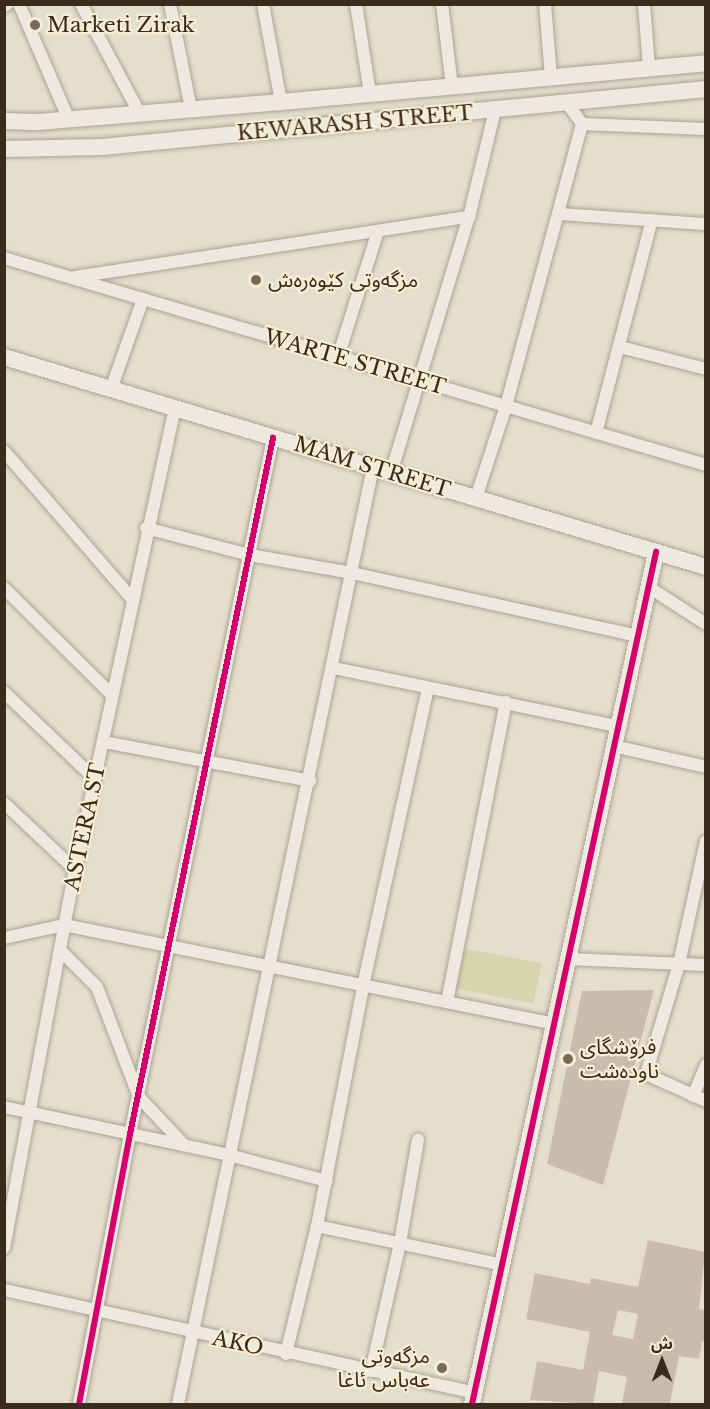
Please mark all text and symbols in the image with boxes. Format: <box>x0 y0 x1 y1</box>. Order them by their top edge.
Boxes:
place label: Marketi Zirak <box>47 12 195 38</box>
marker: Marketi Zirak <box>28 18 42 32</box>
street label: KEWARASH STREET <box>236 100 474 146</box>
place label: مزگەوتی کێوەرەش <box>268 267 418 293</box>
marker: مزگەوتی کێوەرەش <box>249 273 263 287</box>
street label: WARTE STREET <box>261 324 449 400</box>
street label: MAM STREET <box>291 431 453 503</box>
street label: ASTERA ST <box>59 760 111 894</box>
place label: فرۆشگای ناوده‌شت <box>580 1034 659 1084</box>
marker: فرۆشگای ناوده‌شت <box>561 1052 575 1066</box>
street label: AKO <box>210 1325 266 1361</box>
north arrow <box>632 1331 692 1391</box>
text: ش <box>651 1333 673 1353</box>
place label: مزگەوتی عەباس ئاغا <box>338 1343 430 1393</box>
marker: مزگەوتی عەباس ئاغا <box>435 1361 449 1375</box>

